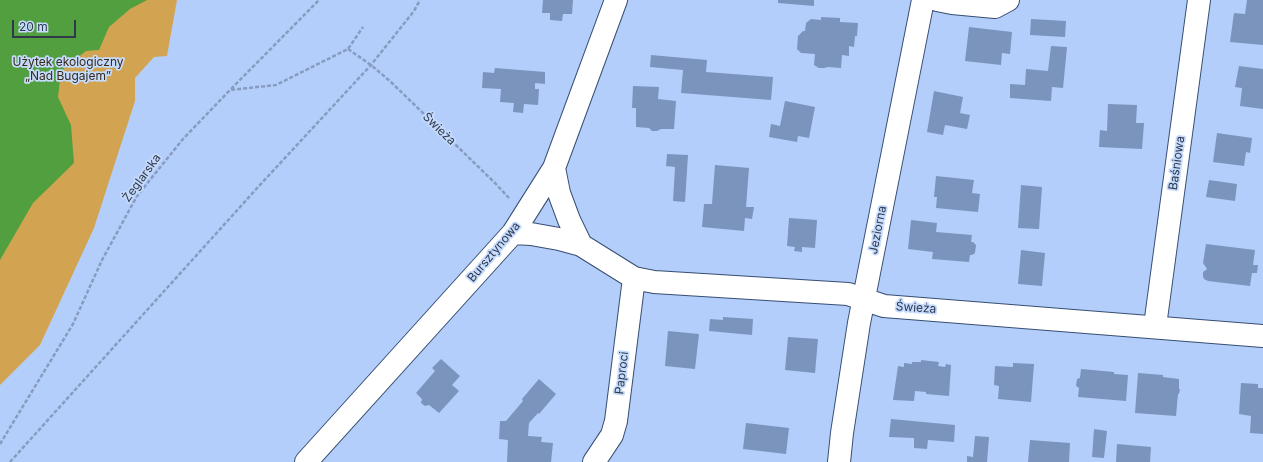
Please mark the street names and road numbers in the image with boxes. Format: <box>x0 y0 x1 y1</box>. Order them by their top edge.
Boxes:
street label: Świeża <box>419 110 459 148</box>
street label: Baśniowa <box>1166 135 1188 191</box>
street label: Żeglarska <box>120 151 164 205</box>
street label: Jeziorna <box>866 205 890 255</box>
street label: Bursztynowa <box>465 219 523 285</box>
street label: Świeża <box>895 299 937 317</box>
street label: Paproci <box>612 351 632 395</box>

